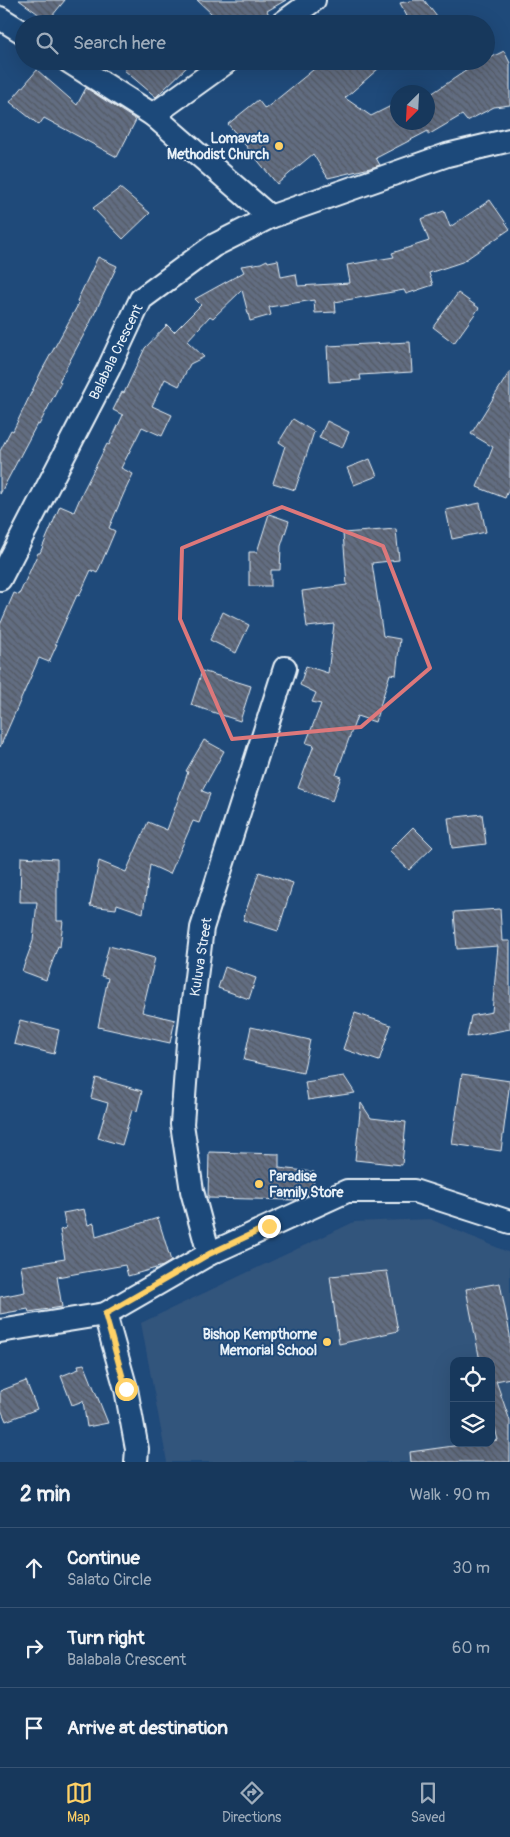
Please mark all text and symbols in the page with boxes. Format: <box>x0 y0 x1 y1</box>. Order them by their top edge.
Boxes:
search box <box>15 15 495 70</box>
icon: search <box>33 29 61 57</box>
text: Search here <box>73 31 166 55</box>
north arrow <box>390 85 435 130</box>
place label: Lomavata Methodist Church <box>167 130 269 163</box>
marker: Lomavata Methodist Church <box>273 140 285 152</box>
street label: Balabala Crescent <box>86 301 147 403</box>
street label: Kuluva Street <box>186 916 216 998</box>
place label: Paradise Family Store <box>269 1168 344 1201</box>
marker: Paradise Family Store <box>253 1178 265 1190</box>
route end <box>258 1215 281 1238</box>
place label: Bishop Kempthorne Memorial School <box>203 1326 318 1359</box>
marker: Bishop Kempthorne Memorial School <box>321 1336 333 1348</box>
map controls <box>450 1357 495 1447</box>
button: locate <box>450 1357 495 1402</box>
route start <box>115 1378 138 1401</box>
button: layers <box>450 1402 495 1447</box>
text: 2 min <box>20 1481 70 1508</box>
text: Walk · 90 m <box>409 1485 490 1505</box>
text: Continue <box>67 1546 140 1570</box>
icon: ahead <box>20 1554 48 1582</box>
text: 30 m <box>452 1558 490 1578</box>
text: Salato Circle <box>67 1570 151 1590</box>
text: Turn right <box>67 1626 145 1650</box>
icon: right <box>20 1634 48 1662</box>
text: 60 m <box>452 1638 490 1658</box>
text: Balabala Crescent <box>67 1650 186 1670</box>
icon: arrive <box>20 1714 48 1742</box>
text: Arrive at destination <box>67 1716 228 1740</box>
tab: Map <box>65 1779 93 1826</box>
tab: Directions <box>222 1779 281 1826</box>
tab: Saved <box>411 1779 445 1826</box>

